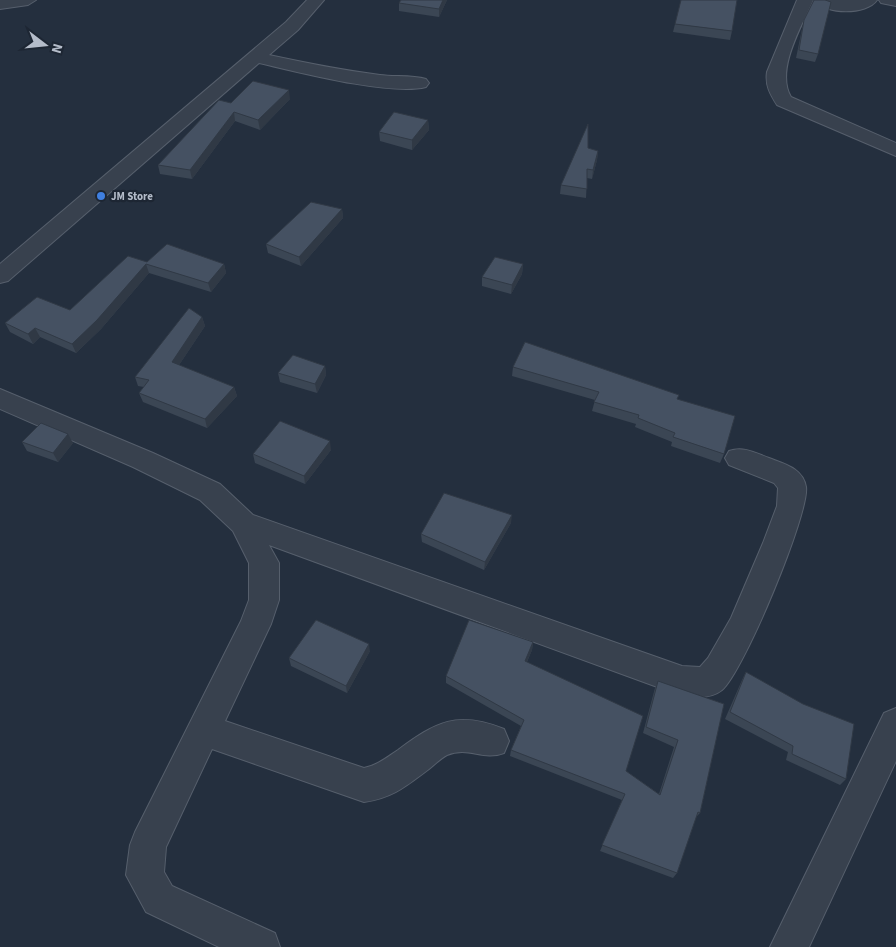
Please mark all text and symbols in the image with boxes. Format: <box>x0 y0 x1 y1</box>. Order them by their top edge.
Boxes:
north arrow <box>20 20 70 70</box>
text: N <box>46 41 67 56</box>
place label: JM Store <box>111 189 153 204</box>
marker: JM Store <box>95 190 107 202</box>

